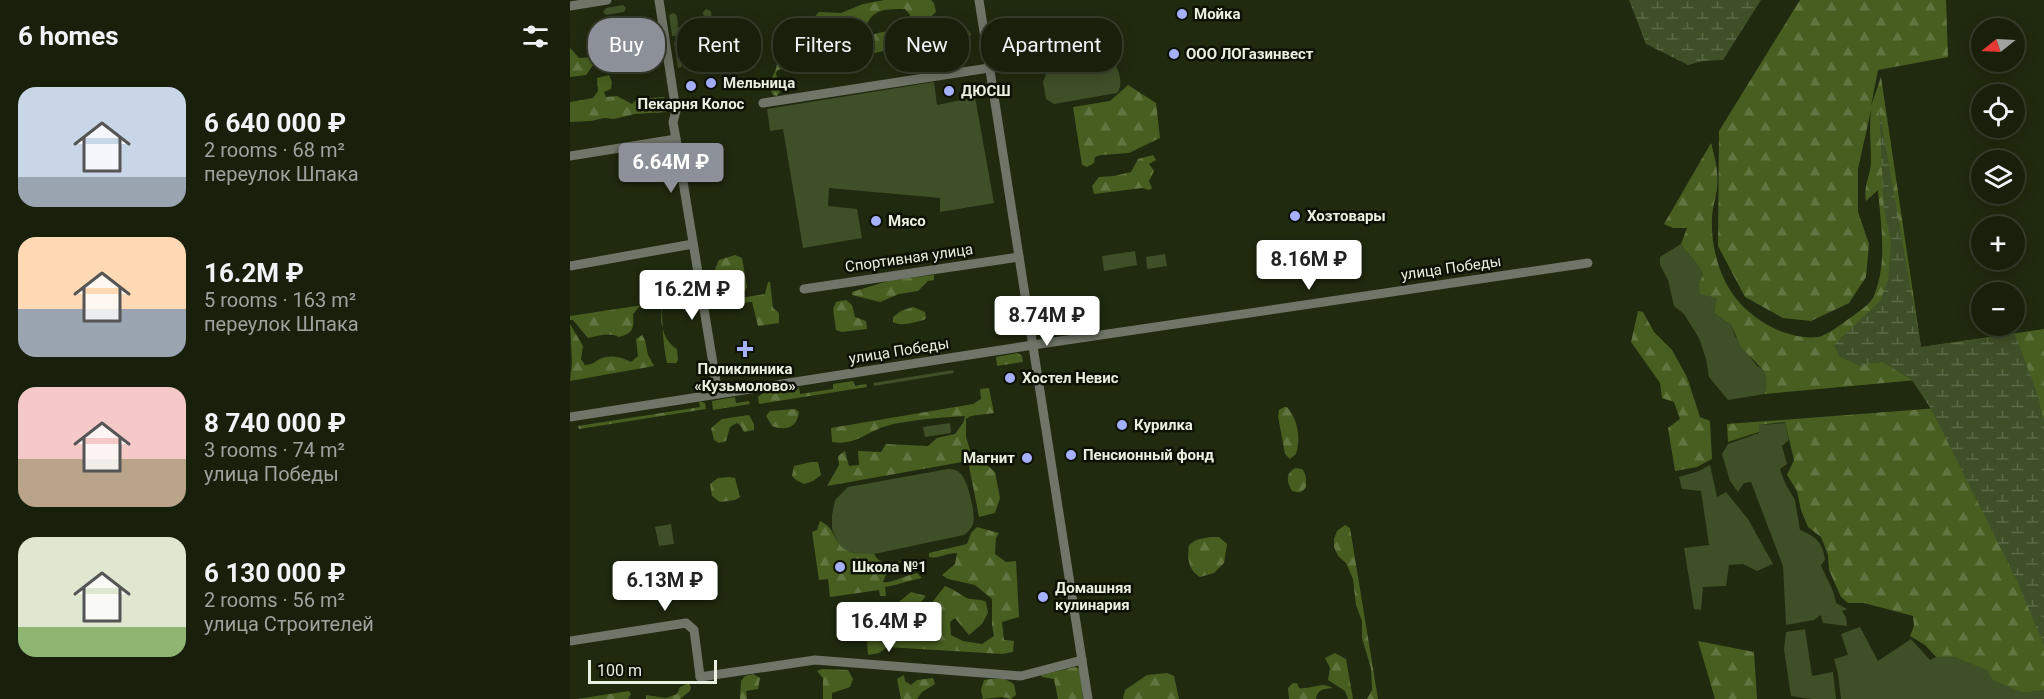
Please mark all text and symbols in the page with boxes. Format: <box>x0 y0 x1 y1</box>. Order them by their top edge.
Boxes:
place label: Мойка <box>1194 5 1241 23</box>
marker: Мойка <box>1175 7 1189 21</box>
chip: Buy <box>588 18 665 72</box>
chip: Rent <box>677 18 761 72</box>
chip: Filters <box>773 18 873 72</box>
chip: New <box>885 18 969 72</box>
chip: Apartment <box>981 18 1122 72</box>
north arrow <box>1971 18 2025 72</box>
map controls <box>1971 18 2025 336</box>
icon: filters <box>519 20 552 53</box>
text: 6 homes <box>18 21 119 51</box>
place label: ООО ЛОГазинвест <box>1186 45 1314 63</box>
marker: ООО ЛОГазинвест <box>1167 47 1181 61</box>
place label: Мельница <box>723 74 795 92</box>
marker: Мельница <box>704 76 718 90</box>
marker: Пекарня Колос <box>684 79 698 93</box>
place label: ДЮСШ <box>961 82 1011 100</box>
marker: ДЮСШ <box>942 84 956 98</box>
button: locate <box>1971 84 2025 138</box>
place label: Пекарня Колос <box>638 95 745 113</box>
text: 6 640 000 ₽ <box>204 108 346 138</box>
icon: home <box>66 111 138 183</box>
text: 2 rooms · 68 m² <box>204 138 345 162</box>
pin: 6.64M ₽ <box>616 143 726 194</box>
text: 6.64M ₽ <box>633 150 709 174</box>
button: layers <box>1971 150 2025 204</box>
text: переулок Шпака <box>204 162 359 186</box>
place label: Хозтовары <box>1307 207 1386 225</box>
marker: Хозтовары <box>1288 209 1302 223</box>
place label: Мясо <box>888 212 926 230</box>
marker: Мясо <box>869 214 883 228</box>
button: + <box>1971 216 2025 270</box>
street label: Спортивная улица <box>844 240 974 276</box>
pin: 8.16M ₽ <box>1254 240 1364 291</box>
text: 8.16M ₽ <box>1271 247 1347 271</box>
street label: улица Победы <box>1400 252 1502 284</box>
text: 16.2M ₽ <box>204 258 304 288</box>
icon: home <box>66 261 138 333</box>
pin: 16.2M ₽ <box>637 270 747 321</box>
text: 16.2M ₽ <box>654 277 730 301</box>
button: − <box>1971 282 2025 336</box>
text: 5 rooms · 163 m² <box>204 288 356 312</box>
pin: 8.74M ₽ <box>992 296 1102 347</box>
text: 8.74M ₽ <box>1009 303 1085 327</box>
text: переулок Шпака <box>204 312 359 336</box>
street label: улица Победы <box>848 334 950 368</box>
marker: Поликлиника «Кузьмолово» <box>736 340 754 358</box>
place label: Поликлиника «Кузьмолово» <box>694 360 796 395</box>
place label: Хостел Невис <box>1022 369 1119 387</box>
marker: Хостел Невис <box>1003 371 1017 385</box>
text: 8 740 000 ₽ <box>204 408 346 438</box>
icon: home <box>66 411 138 483</box>
place label: Курилка <box>1134 416 1193 434</box>
marker: Курилка <box>1115 418 1129 432</box>
text: 3 rooms · 74 m² <box>204 438 345 462</box>
place label: Пенсионный фонд <box>1083 446 1215 464</box>
marker: Пенсионный фонд <box>1064 448 1078 462</box>
place label: Магнит <box>963 449 1015 467</box>
marker: Магнит <box>1020 451 1034 465</box>
text: улица Победы <box>204 462 339 486</box>
text: 6 130 000 ₽ <box>204 558 346 588</box>
place label: Школа №1 <box>852 558 927 576</box>
marker: Школа №1 <box>833 560 847 574</box>
icon: home <box>66 561 138 633</box>
pin: 6.13M ₽ <box>610 561 720 612</box>
text: 6.13M ₽ <box>627 568 703 592</box>
place label: Домашняя кулинария <box>1055 579 1132 614</box>
text: 2 rooms · 56 m² <box>204 588 345 612</box>
marker: Домашняя кулинария <box>1036 590 1050 604</box>
pin: 16.4M ₽ <box>834 602 944 653</box>
text: 16.4M ₽ <box>851 609 927 633</box>
text: улица Строителей <box>204 612 374 636</box>
scale bar <box>588 657 717 684</box>
text: 100 m <box>597 661 642 680</box>

